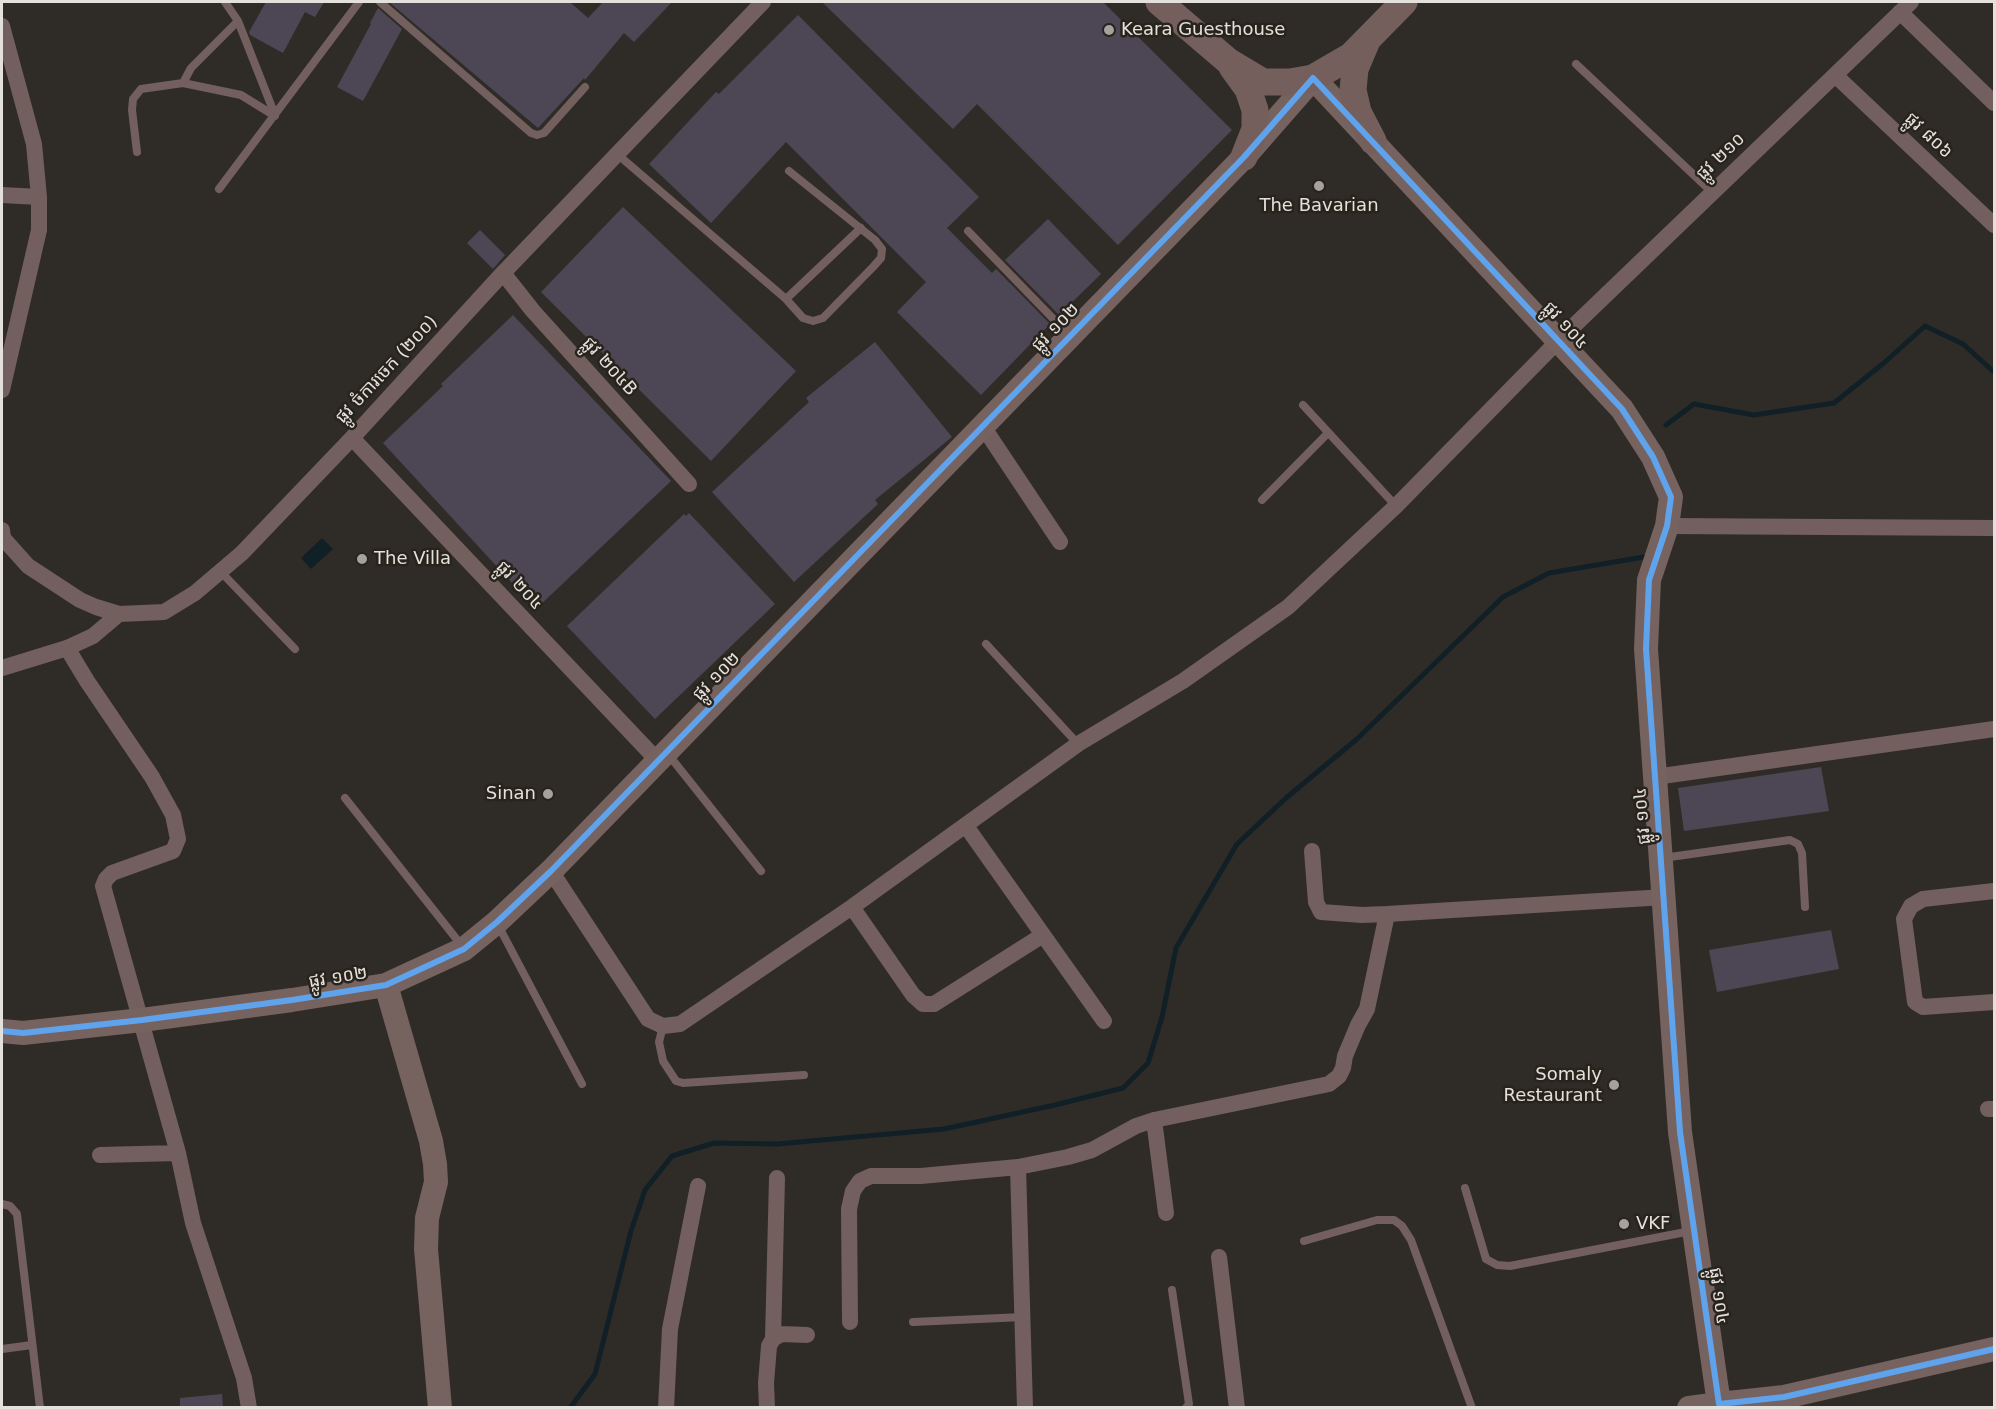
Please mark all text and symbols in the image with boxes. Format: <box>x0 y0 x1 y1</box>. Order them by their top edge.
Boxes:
place label: Keara Guesthouse <box>1121 19 1285 41</box>
marker: Keara Guesthouse <box>1102 23 1116 37</box>
street label: ផ្លូវ ៨០៦ <box>1900 109 1956 163</box>
street label: ផ្លូវ ២១០ <box>1692 129 1750 185</box>
marker: The Bavarian <box>1312 179 1326 193</box>
place label: The Bavarian <box>1259 195 1379 217</box>
street label: ផ្លូវ ១០៤ <box>1538 298 1592 354</box>
street label: ផ្លូវ ១០២ <box>1028 299 1084 357</box>
street label: ផ្លូវ ចំការចេក (២០០) <box>331 312 443 428</box>
street label: ផ្លូវ ២០៤B <box>577 333 641 401</box>
place label: The Villa <box>374 548 451 570</box>
marker: The Villa <box>355 552 369 566</box>
street label: ផ្លូវ ២០៤ <box>491 557 547 615</box>
street label: ផ្លូវ ១០២ <box>689 648 745 706</box>
place label: Sinan <box>486 783 536 805</box>
marker: Sinan <box>541 787 555 801</box>
street label: ផ្លូវ ១០៤ <box>1630 787 1656 845</box>
street label: ផ្លូវ ១០២ <box>307 963 369 993</box>
place label: Somaly Restaurant <box>1503 1064 1602 1106</box>
marker: Somaly Restaurant <box>1607 1078 1621 1092</box>
place label: VKF <box>1636 1213 1670 1235</box>
marker: VKF <box>1617 1217 1631 1231</box>
street label: ផ្លូវ ១០៤ <box>1703 1266 1733 1326</box>

